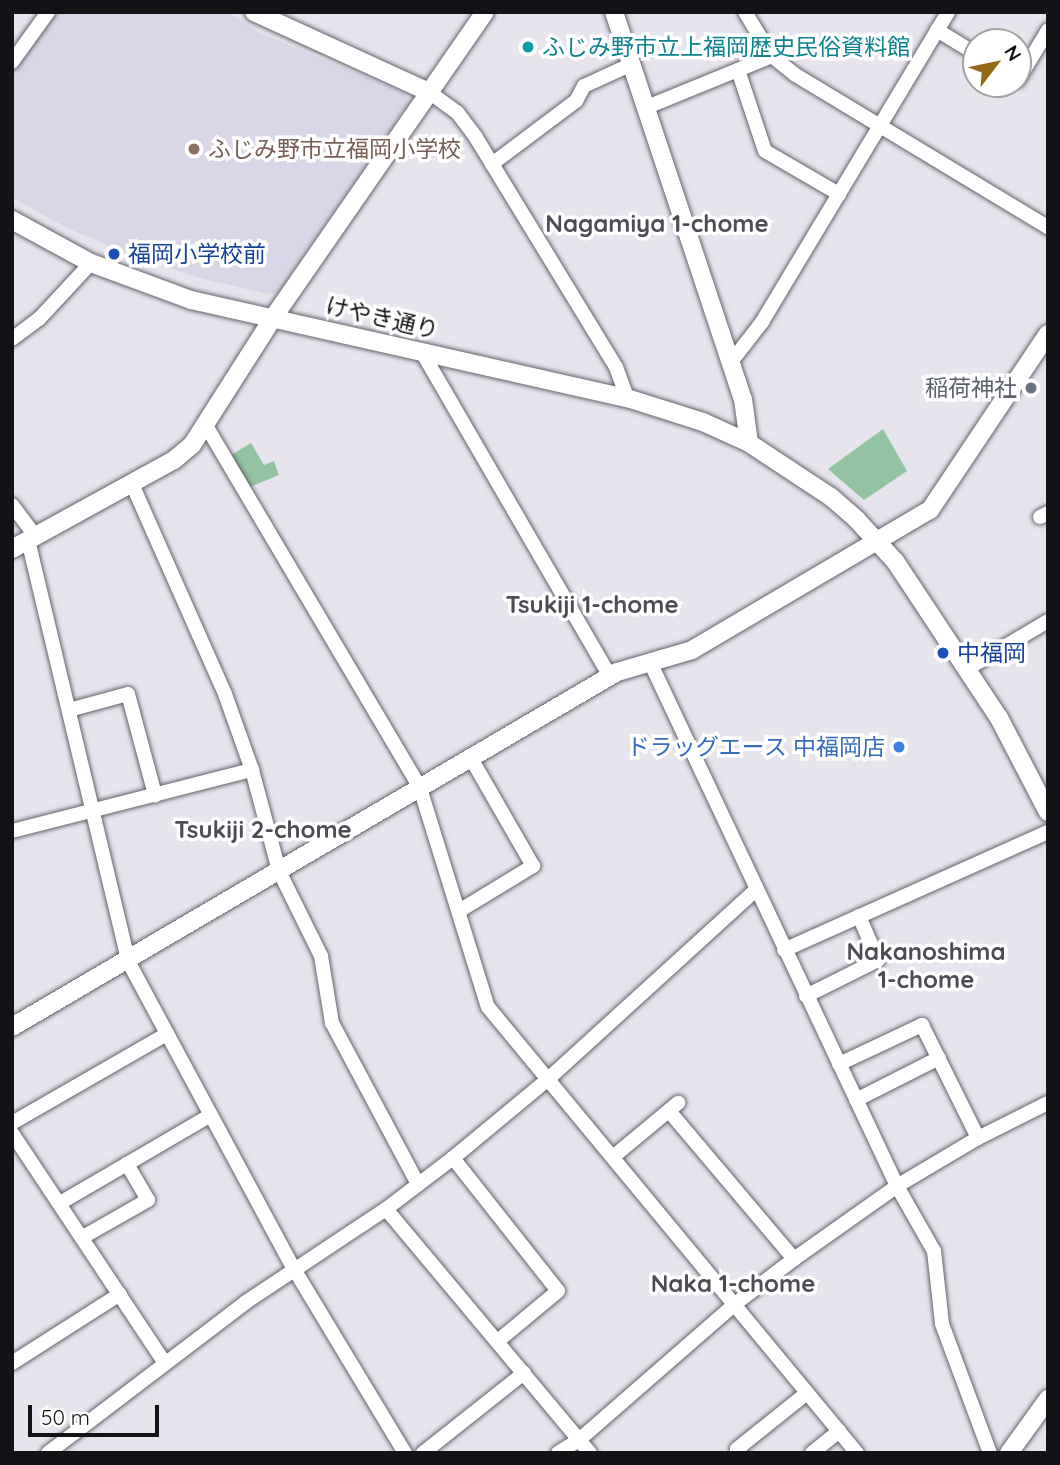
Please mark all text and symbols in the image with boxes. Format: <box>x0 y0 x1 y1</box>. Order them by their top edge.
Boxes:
north arrow <box>962 28 1032 98</box>
place label: ふじみ野市立上福岡歴史民俗資料館 <box>542 33 910 61</box>
marker: ふじみ野市立上福岡歴史民俗資料館 <box>520 39 536 55</box>
text: N <box>999 41 1027 65</box>
place label: ふじみ野市立福岡小学校 <box>208 135 461 163</box>
marker: ふじみ野市立福岡小学校 <box>186 141 202 157</box>
district label: Nagamiya 1-chome <box>545 210 769 238</box>
place label: 福岡小学校前 <box>128 240 266 268</box>
marker: 福岡小学校前 <box>106 246 122 262</box>
street label: けやき通り <box>323 292 441 344</box>
place label: 稲荷神社 <box>925 374 1017 402</box>
marker: 稲荷神社 <box>1023 380 1039 396</box>
district label: Tsukiji 1-chome <box>505 591 679 619</box>
place label: 中福岡 <box>957 639 1026 667</box>
marker: 中福岡 <box>935 645 951 661</box>
place label: ドラッグエース 中福岡店 <box>626 733 885 761</box>
marker: ドラッグエース 中福岡店 <box>891 739 907 755</box>
district label: Tsukiji 2-chome <box>174 816 352 844</box>
district label: Nakanoshima 1-chome <box>846 938 1006 994</box>
district label: Naka 1-chome <box>651 1270 815 1298</box>
scale bar <box>32 1392 163 1436</box>
text: 50 m <box>41 1404 90 1430</box>

